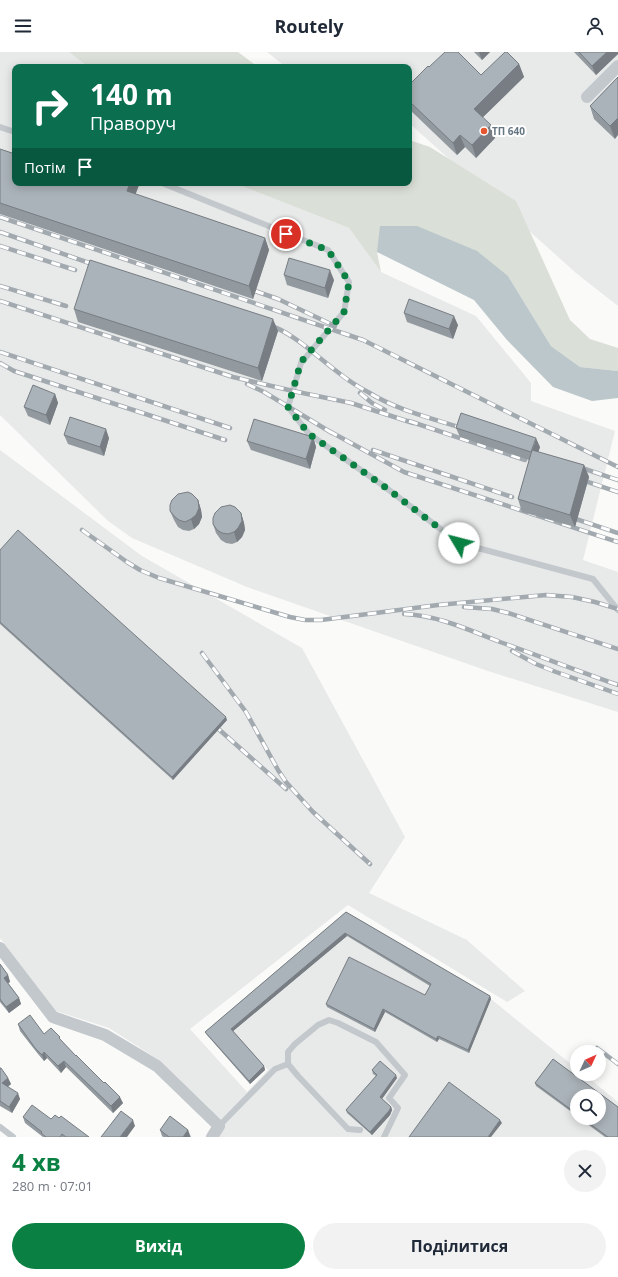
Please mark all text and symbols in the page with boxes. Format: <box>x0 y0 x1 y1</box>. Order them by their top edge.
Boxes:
text: Routely <box>274 14 344 38</box>
icon: menu <box>12 15 34 37</box>
icon: person <box>584 15 606 37</box>
text: 140 m <box>90 75 173 113</box>
icon: right <box>24 80 76 132</box>
text: Праворуч <box>90 111 176 135</box>
place label: ТП 640 <box>492 124 525 138</box>
marker: ТП 640 <box>479 126 489 136</box>
icon: arrive <box>74 156 96 178</box>
text: Потім <box>24 157 66 177</box>
pin <box>269 217 303 251</box>
icon: arrive <box>275 223 297 245</box>
position arrow <box>438 522 480 564</box>
north arrow <box>570 1045 606 1081</box>
map controls <box>570 1045 606 1125</box>
button: search <box>570 1089 606 1125</box>
text: 4 хв <box>12 1145 61 1178</box>
button: close <box>564 1150 606 1192</box>
text: 280 m · 07:01 <box>12 1177 93 1195</box>
button: Вихід <box>12 1223 305 1269</box>
button: Поділитися <box>313 1223 606 1269</box>

